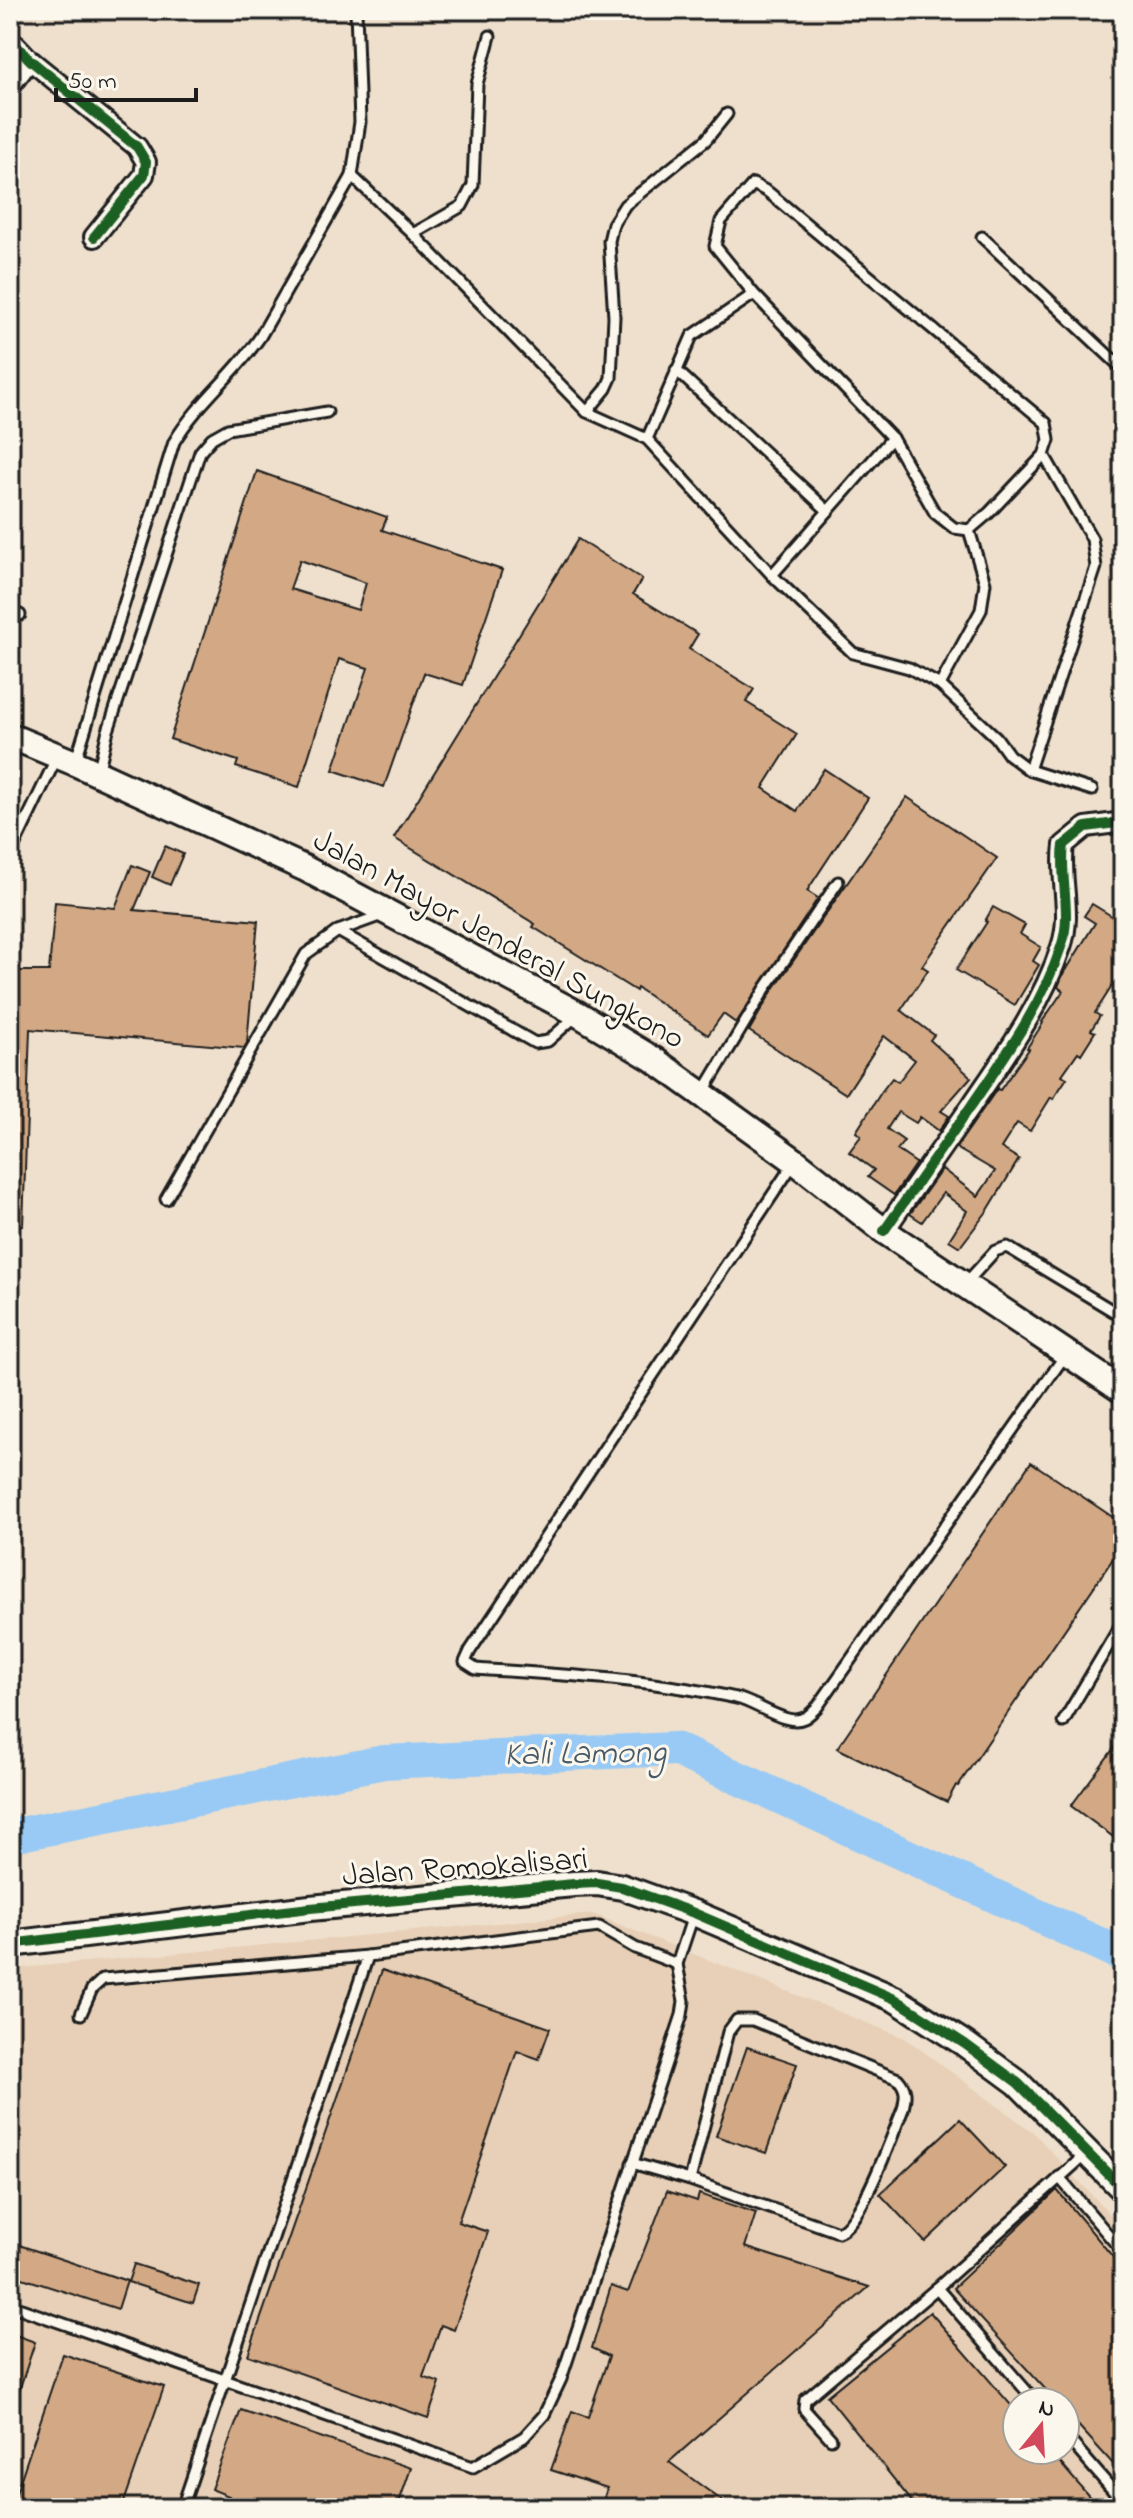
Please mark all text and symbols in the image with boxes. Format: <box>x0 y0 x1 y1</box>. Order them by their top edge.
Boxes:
scale bar <box>56 52 196 102</box>
text: 50 m <box>68 65 117 100</box>
street label: Jalan Mayor Jenderal Sungkono <box>304 819 692 1063</box>
water label: Kali Lamong <box>503 1729 667 1781</box>
street label: Jalan Romokalisari <box>341 1837 589 1901</box>
north arrow <box>1001 2386 1081 2466</box>
text: N <box>1034 2392 1058 2427</box>

